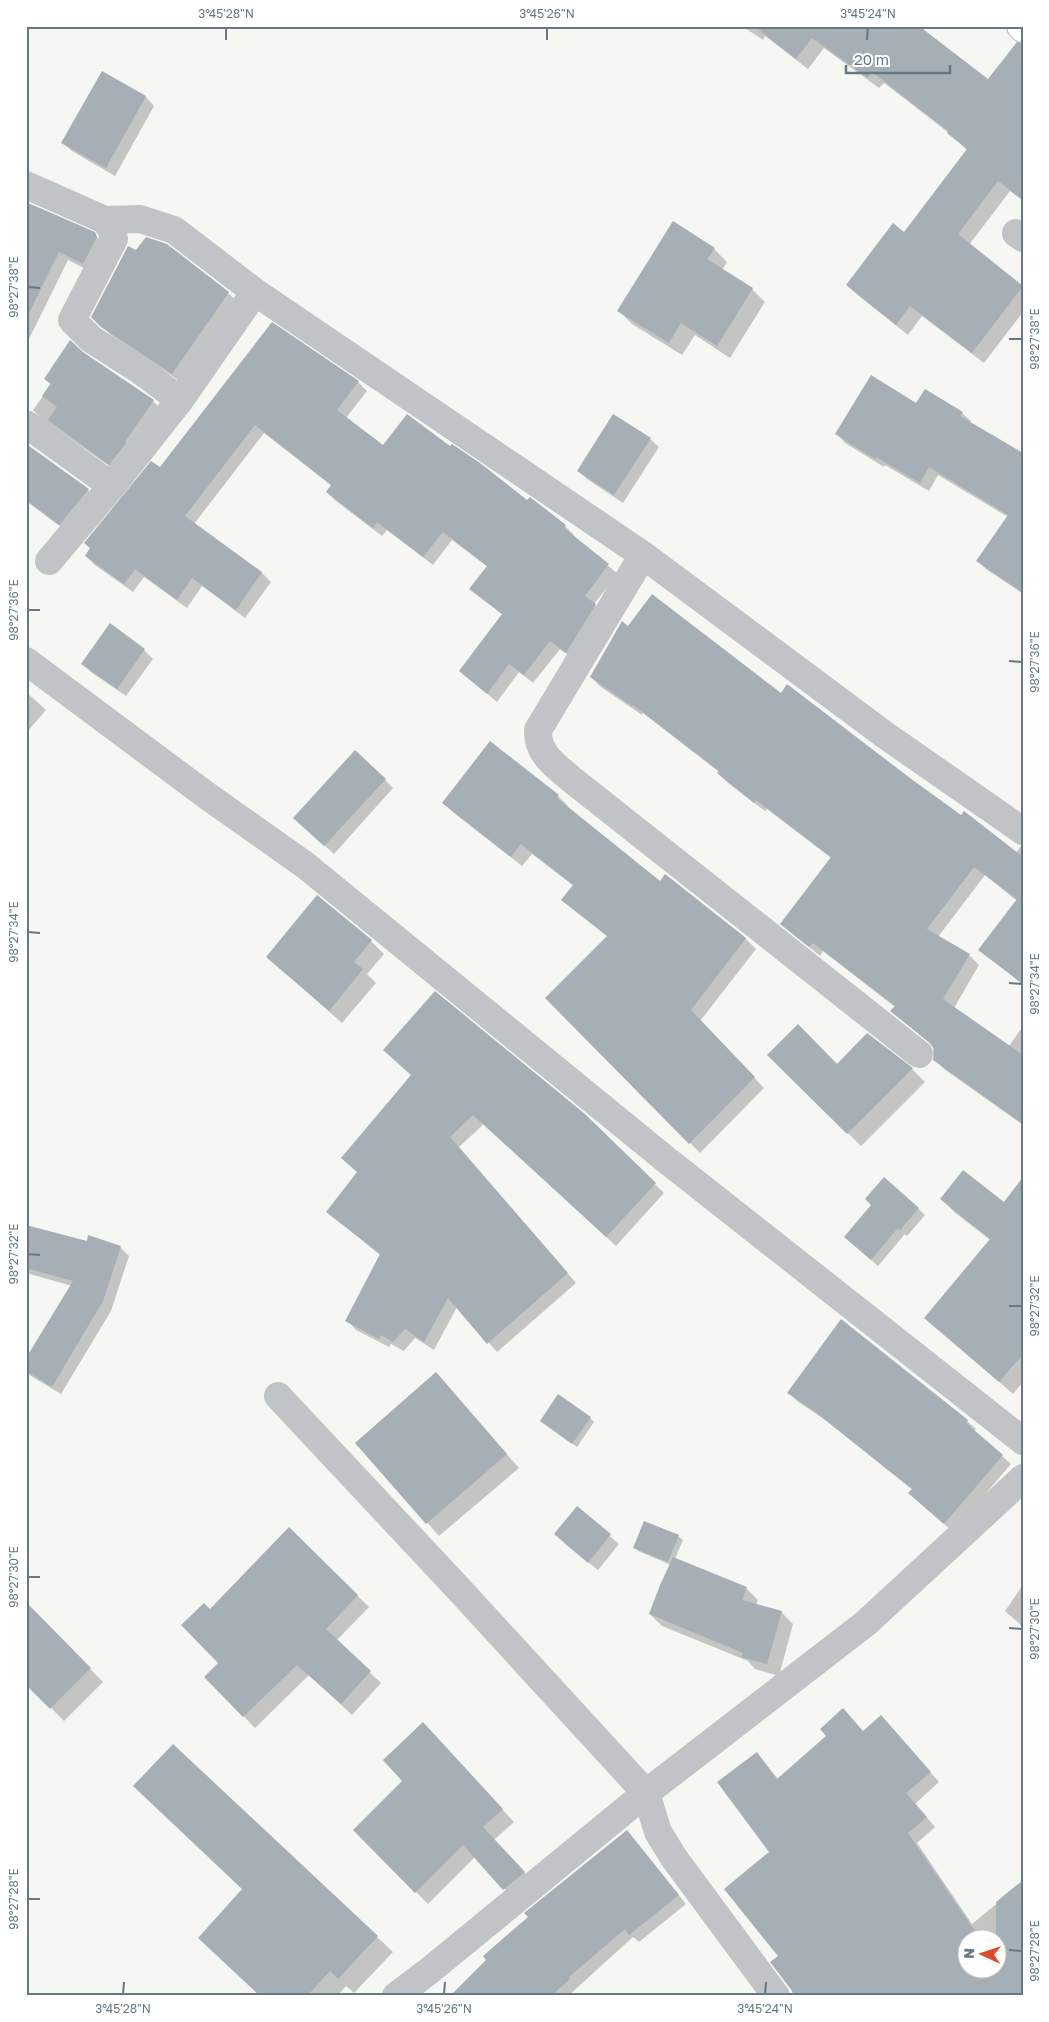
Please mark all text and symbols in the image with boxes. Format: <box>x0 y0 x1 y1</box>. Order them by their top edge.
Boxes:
text: 3°45'28"N <box>198 6 254 21</box>
text: 3°45'26"N <box>519 6 575 21</box>
text: 3°45'24"N <box>840 6 896 21</box>
scale bar <box>846 42 950 74</box>
text: 20 m <box>854 50 889 68</box>
text: 98°27'38"E <box>6 256 21 318</box>
text: 98°27'38"E <box>1027 308 1042 370</box>
text: 98°27'36"E <box>6 579 21 641</box>
text: 98°27'36"E <box>1027 631 1042 693</box>
text: 98°27'34"E <box>6 901 21 963</box>
text: 98°27'34"E <box>1027 953 1042 1015</box>
text: 98°27'32"E <box>6 1223 21 1285</box>
text: 98°27'32"E <box>1027 1275 1042 1337</box>
text: 98°27'30"E <box>6 1546 21 1608</box>
text: 98°27'30"E <box>1027 1598 1042 1660</box>
text: 98°27'28"E <box>6 1868 21 1930</box>
text: 98°27'28"E <box>1027 1920 1042 1982</box>
north arrow <box>956 1930 1006 1980</box>
text: N <box>960 1948 977 1959</box>
text: 3°45'28"N <box>95 2001 151 2016</box>
text: 3°45'26"N <box>416 2001 472 2016</box>
text: 3°45'24"N <box>737 2001 793 2016</box>

